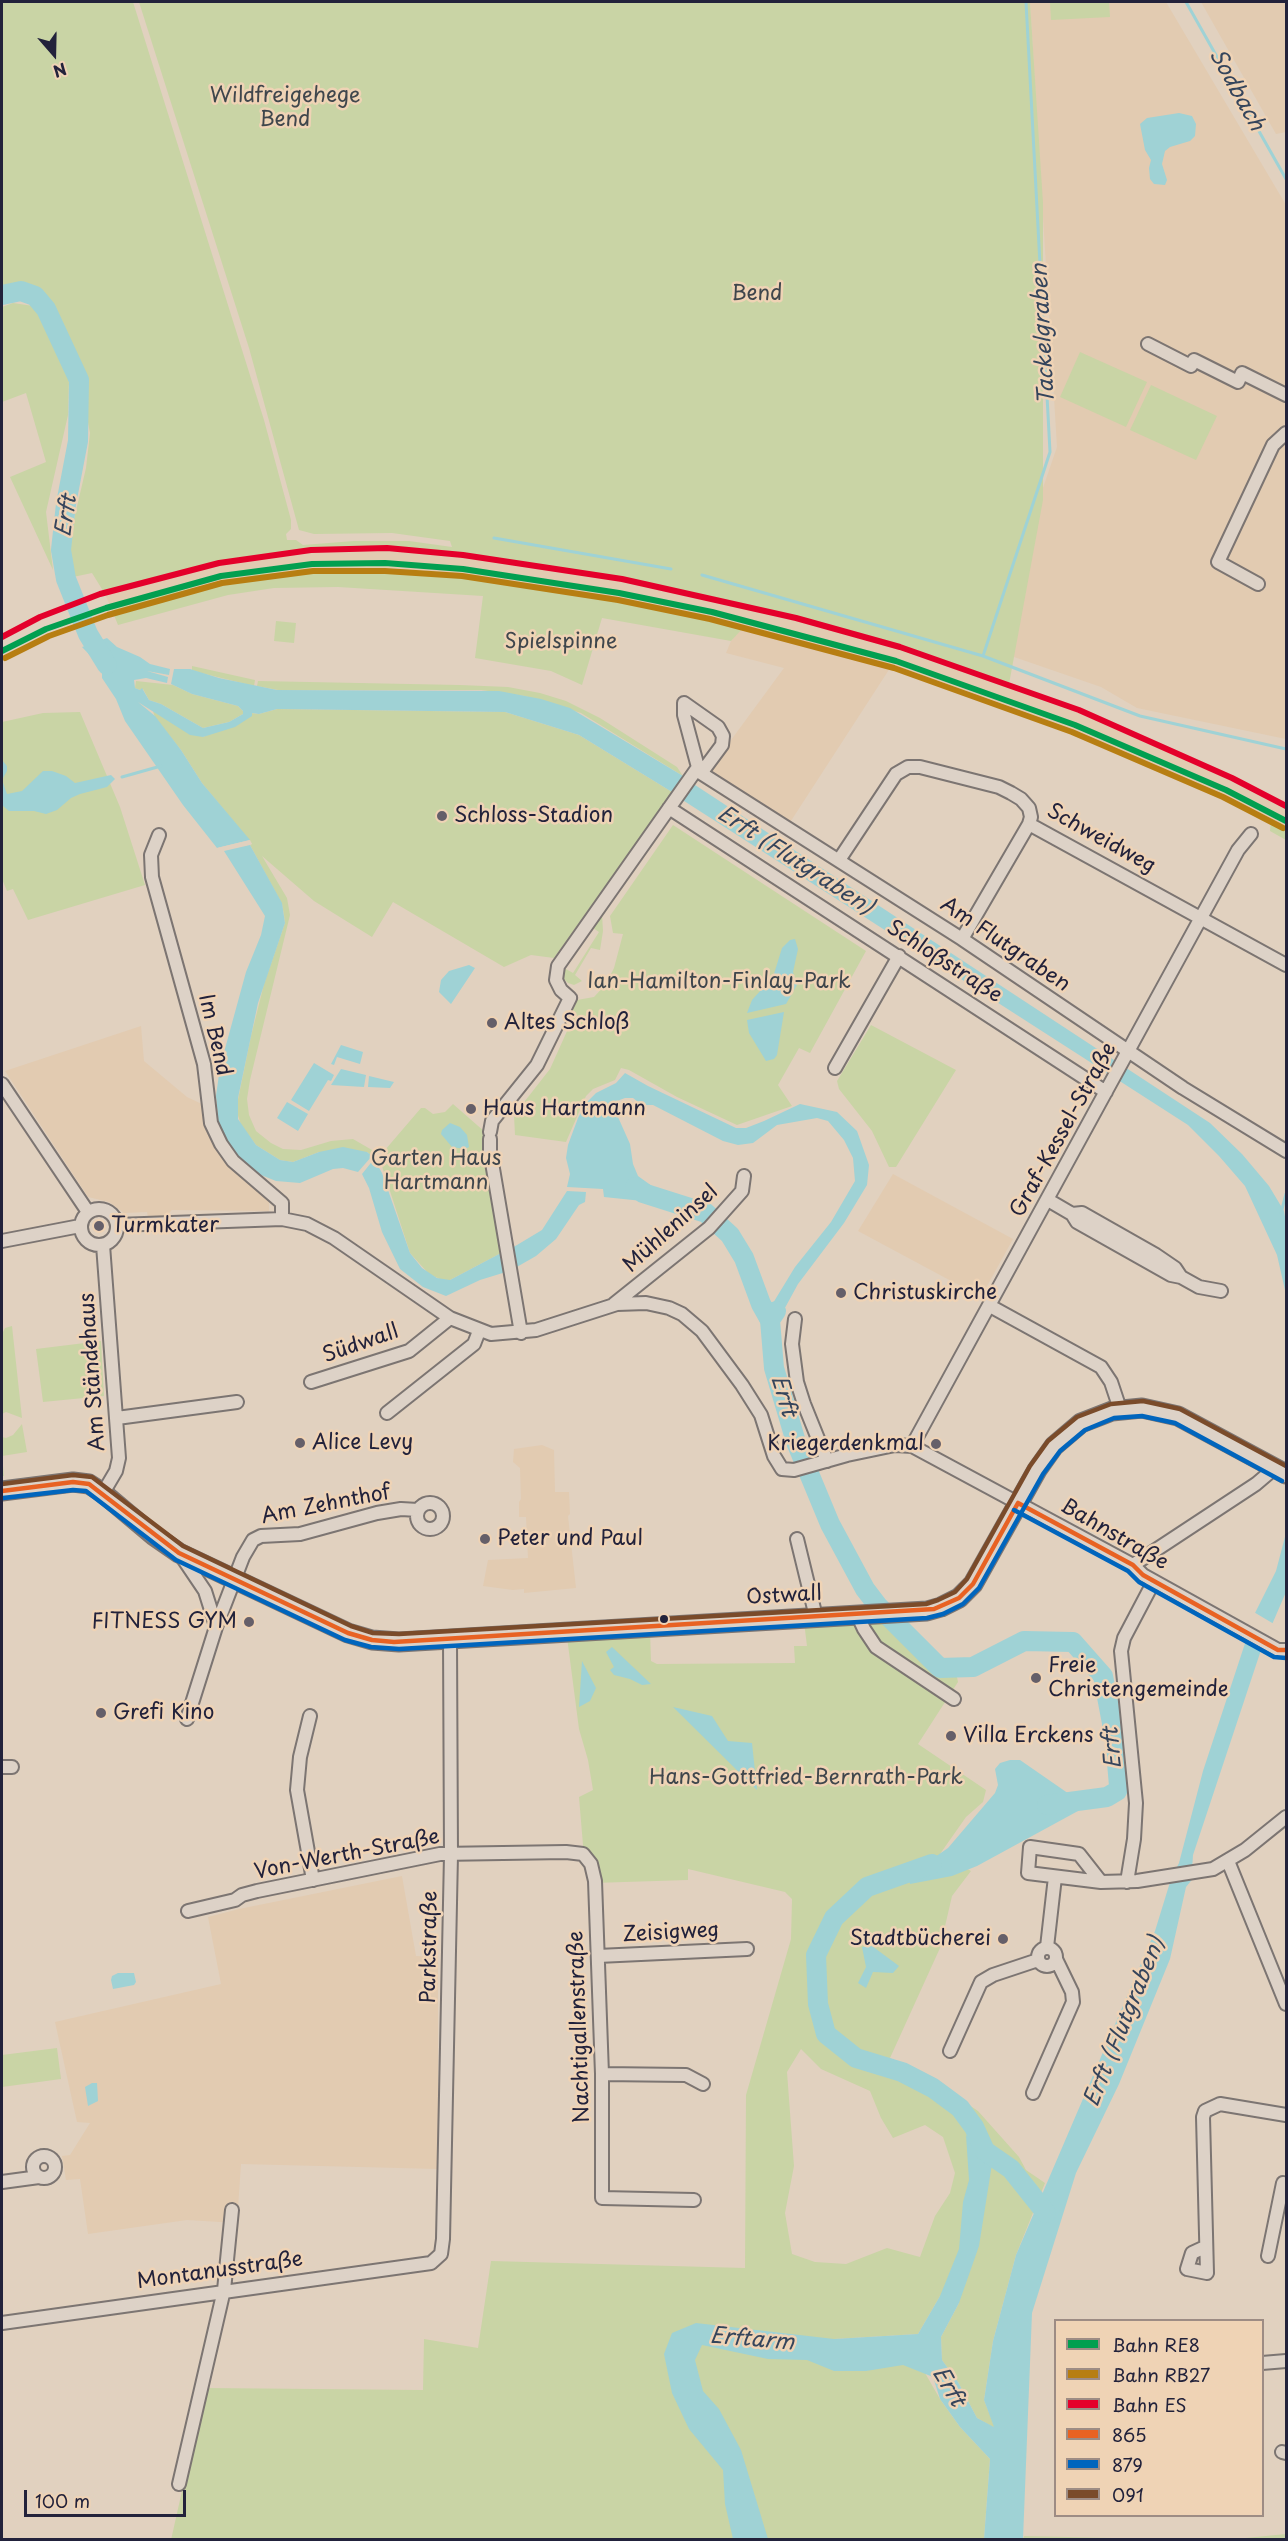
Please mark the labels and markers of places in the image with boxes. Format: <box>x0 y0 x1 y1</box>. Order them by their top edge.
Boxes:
place label: Schloss-Stadion <box>454 803 613 829</box>
marker: Schloss-Stadion <box>435 809 449 823</box>
place label: Altes Schloß <box>504 1010 630 1036</box>
marker: Altes Schloß <box>485 1016 499 1030</box>
place label: Haus Hartmann <box>483 1096 646 1122</box>
marker: Haus Hartmann <box>464 1102 478 1116</box>
place label: Turmkater <box>111 1213 219 1239</box>
marker: Turmkater <box>92 1219 106 1233</box>
place label: Christuskirche <box>853 1280 997 1306</box>
marker: Christuskirche <box>834 1286 848 1300</box>
place label: Alice Levy <box>312 1430 413 1456</box>
place label: Kriegerdenkmal <box>767 1431 924 1457</box>
marker: Alice Levy <box>293 1436 307 1450</box>
marker: Kriegerdenkmal <box>929 1437 943 1451</box>
place label: Peter und Paul <box>497 1526 643 1552</box>
marker: Peter und Paul <box>478 1532 492 1546</box>
place label: FITNESS GYM <box>92 1609 237 1635</box>
unlabelled marker <box>658 1613 670 1625</box>
marker: FITNESS GYM <box>242 1615 256 1629</box>
place label: Freie Christengemeinde <box>1048 1653 1228 1703</box>
marker: Freie Christengemeinde <box>1029 1671 1043 1685</box>
place label: Grefi Kino <box>113 1700 214 1726</box>
marker: Grefi Kino <box>94 1706 108 1720</box>
place label: Villa Erckens <box>963 1723 1093 1749</box>
marker: Villa Erckens <box>944 1729 958 1743</box>
place label: Stadtbücherei <box>850 1926 991 1952</box>
marker: Stadtbücherei <box>996 1932 1010 1946</box>

